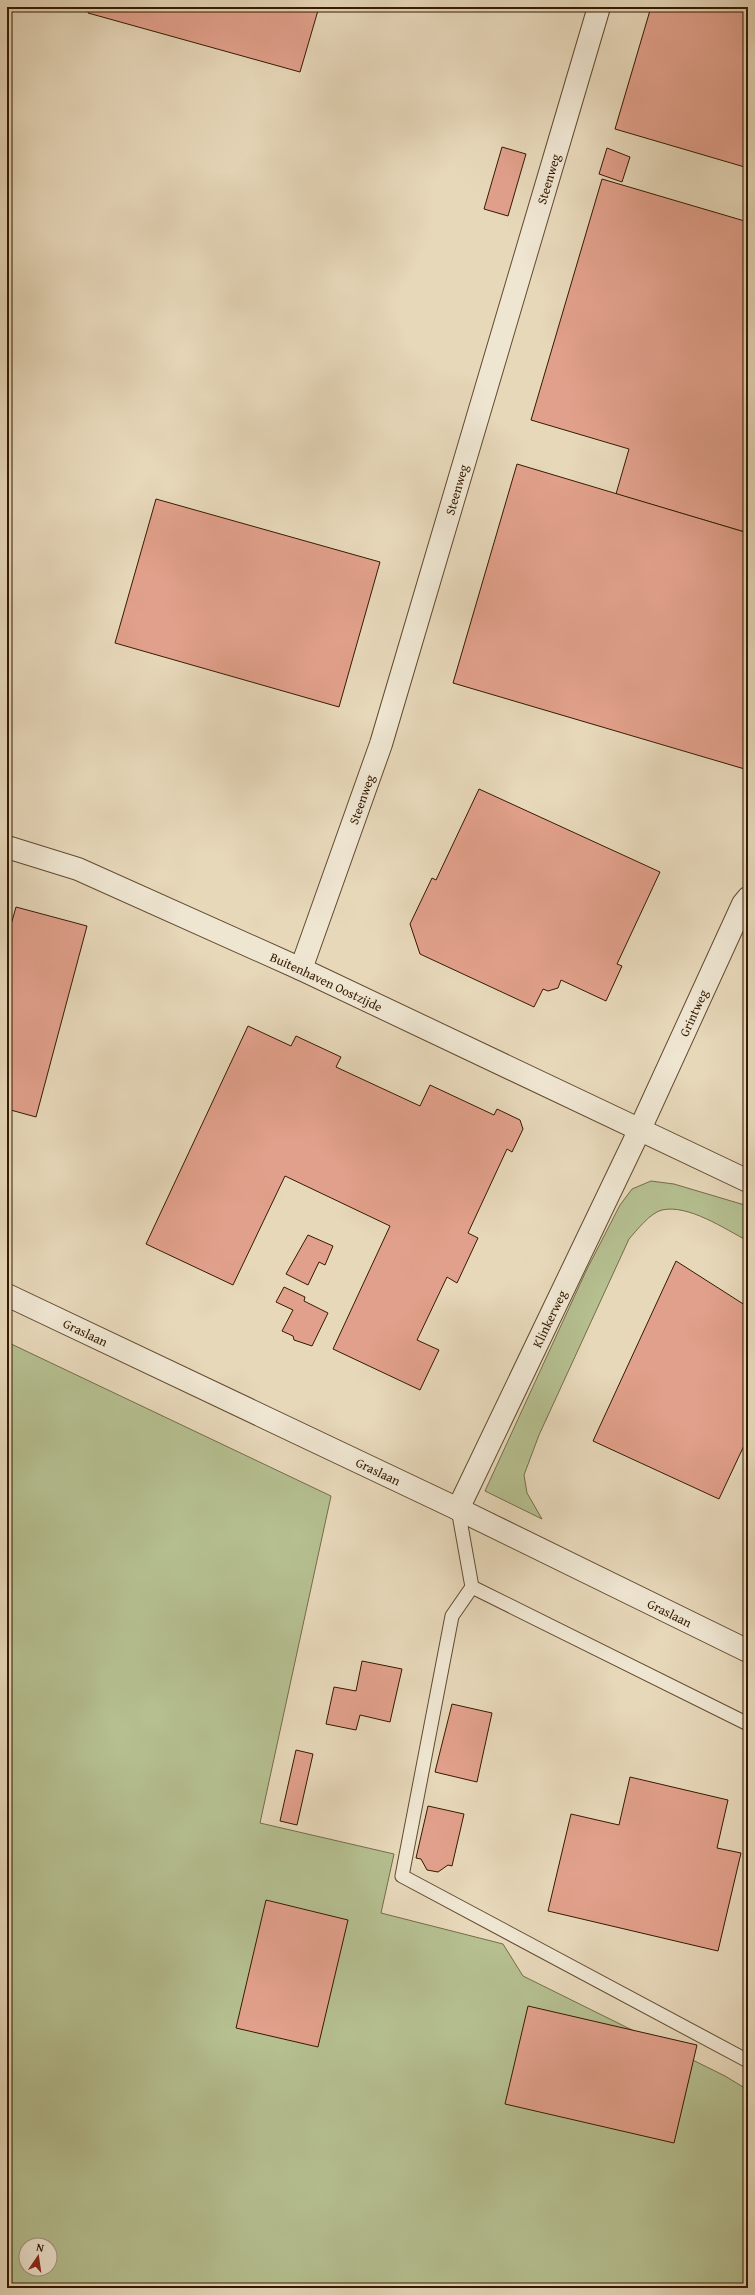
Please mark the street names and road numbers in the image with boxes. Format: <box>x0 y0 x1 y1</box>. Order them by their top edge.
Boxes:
street label: Steenweg <box>532 151 565 207</box>
street label: Steenweg <box>440 462 473 517</box>
street label: Steenweg <box>344 771 380 827</box>
street label: Buitenhaven Oostzijde <box>267 947 386 1016</box>
street label: Grintweg <box>675 986 713 1040</box>
street label: Klinkerweg <box>528 1287 572 1351</box>
street label: Graslaan <box>60 1314 112 1352</box>
street label: Graslaan <box>353 1453 404 1491</box>
street label: Graslaan <box>644 1594 696 1632</box>

